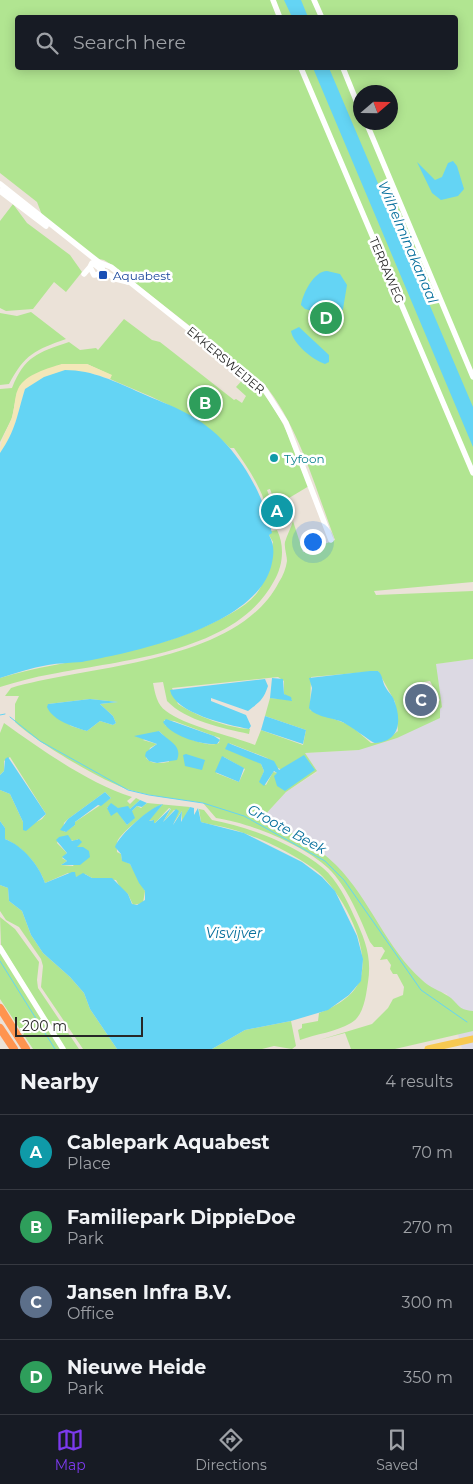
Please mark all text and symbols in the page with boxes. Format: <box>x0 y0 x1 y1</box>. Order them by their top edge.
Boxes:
search box <box>15 15 458 70</box>
icon: search <box>33 29 61 57</box>
text: Search here <box>73 31 186 54</box>
north arrow <box>353 85 398 130</box>
water label: Wilhelminakanaal <box>374 178 442 306</box>
street label: TERRAWEG <box>366 234 408 306</box>
place label: Aquabest <box>113 268 171 283</box>
marker: Aquabest <box>97 269 109 281</box>
pin: D <box>310 299 342 337</box>
street label: EKKERSWEIJER <box>184 323 268 397</box>
pin: B <box>189 384 221 422</box>
place label: Tyfoon <box>284 451 325 466</box>
marker: Tyfoon <box>268 452 280 464</box>
pin: A <box>261 492 293 530</box>
your location <box>300 529 326 555</box>
pin: C <box>405 681 437 719</box>
water label: Groote Beek <box>245 800 330 858</box>
water label: Visvijver <box>206 924 263 942</box>
scale bar <box>15 1014 142 1037</box>
text: 200 m <box>22 1017 67 1035</box>
text: Nearby <box>20 1069 99 1094</box>
text: 4 results <box>385 1072 453 1091</box>
text: Cablepark Aquabest <box>67 1131 270 1154</box>
text: A <box>30 1143 42 1162</box>
text: 70 m <box>412 1143 453 1162</box>
text: Place <box>67 1154 111 1173</box>
text: Familiepark DippieDoe <box>67 1206 296 1229</box>
text: B <box>30 1218 42 1237</box>
text: 270 m <box>403 1218 453 1237</box>
text: Park <box>67 1229 104 1248</box>
text: Jansen Infra B.V. <box>67 1281 231 1304</box>
text: C <box>30 1293 42 1312</box>
text: 300 m <box>402 1293 453 1312</box>
text: Office <box>67 1304 114 1323</box>
text: Nieuwe Heide <box>67 1356 206 1379</box>
text: D <box>29 1368 43 1387</box>
text: 350 m <box>403 1368 453 1387</box>
text: Park <box>67 1379 104 1398</box>
tab: Map <box>55 1426 86 1474</box>
tab: Directions <box>195 1426 267 1474</box>
tab: Saved <box>376 1426 418 1474</box>

